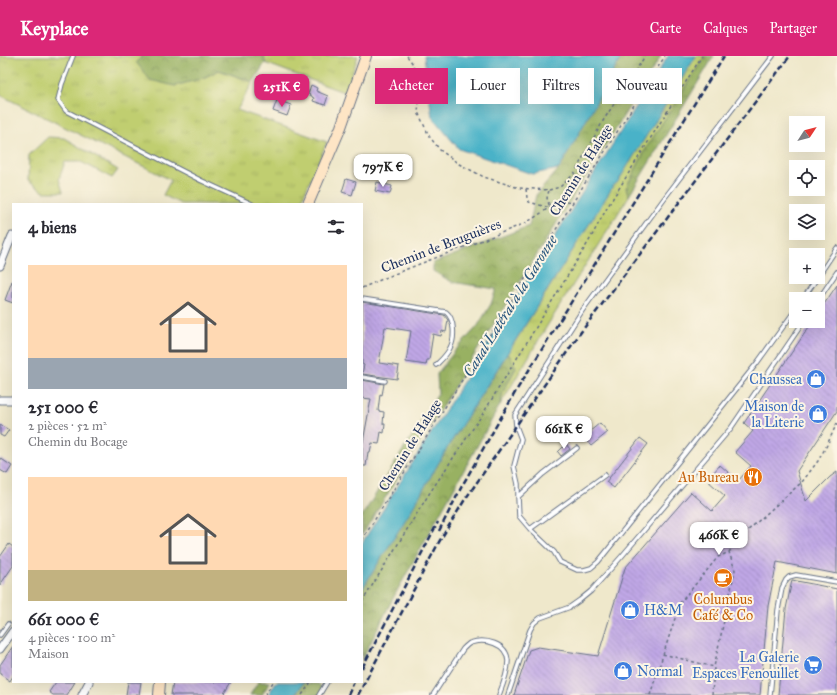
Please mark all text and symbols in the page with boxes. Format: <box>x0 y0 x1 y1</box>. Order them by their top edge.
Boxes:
text: Keyplace <box>20 17 88 40</box>
text: Carte <box>650 20 681 37</box>
text: Calques <box>703 20 748 37</box>
text: Partager <box>770 20 817 37</box>
chip: Acheter <box>375 68 448 104</box>
chip: Louer <box>456 68 520 104</box>
chip: Filtres <box>528 68 594 104</box>
chip: Nouveau <box>602 68 682 104</box>
pin: 251K € <box>249 74 315 108</box>
text: 251K € <box>263 79 301 95</box>
north arrow <box>789 116 825 152</box>
map controls <box>789 116 825 328</box>
street label: Chemin de Halage <box>546 121 616 219</box>
pin: 797K € <box>350 154 416 188</box>
text: 797K € <box>363 159 403 175</box>
button: locate <box>789 160 825 196</box>
button: layers <box>789 204 825 240</box>
street label: Chemin de Bruguières <box>379 215 503 277</box>
icon: filters <box>325 216 347 238</box>
text: 4 biens <box>28 217 76 238</box>
water label: Canal Latéral à la Garonne <box>459 231 561 380</box>
button: + <box>789 248 825 284</box>
icon: home <box>152 291 224 363</box>
button: − <box>789 292 825 328</box>
shop icon: Chaussea <box>805 368 827 390</box>
place label: Chaussea <box>749 371 802 388</box>
street label: Chemin de Halage <box>375 396 445 494</box>
text: 251 000 € <box>28 397 98 418</box>
place label: Maison de la Literie <box>744 398 804 431</box>
shop icon: Maison de la Literie <box>807 403 829 425</box>
pin: 661K € <box>531 416 597 450</box>
text: 2 pièces · 52 m² <box>28 418 107 434</box>
text: 661K € <box>545 421 583 437</box>
text: Chemin du Bocage <box>28 434 128 450</box>
restaurant icon: Au Bureau <box>742 466 764 488</box>
place label: Au Bureau <box>677 469 740 486</box>
icon: home <box>152 503 224 575</box>
pin: 466K € <box>686 522 752 556</box>
text: 466K € <box>699 527 739 543</box>
cafe icon: Columbus Café & Co <box>712 567 734 589</box>
place label: Columbus Café & Co <box>693 591 753 624</box>
shop icon: H&M <box>619 599 641 621</box>
place label: H&M <box>644 602 682 619</box>
text: 661 000 € <box>28 609 99 630</box>
text: 4 pièces · 100 m² <box>28 630 115 646</box>
text: Maison <box>28 646 69 662</box>
place label: La Galerie Espaces Fenouillet <box>692 649 799 682</box>
supermarket icon: La Galerie Espaces Fenouillet <box>802 654 824 676</box>
shop icon: Normal <box>612 660 634 682</box>
place label: Normal <box>637 663 683 680</box>

